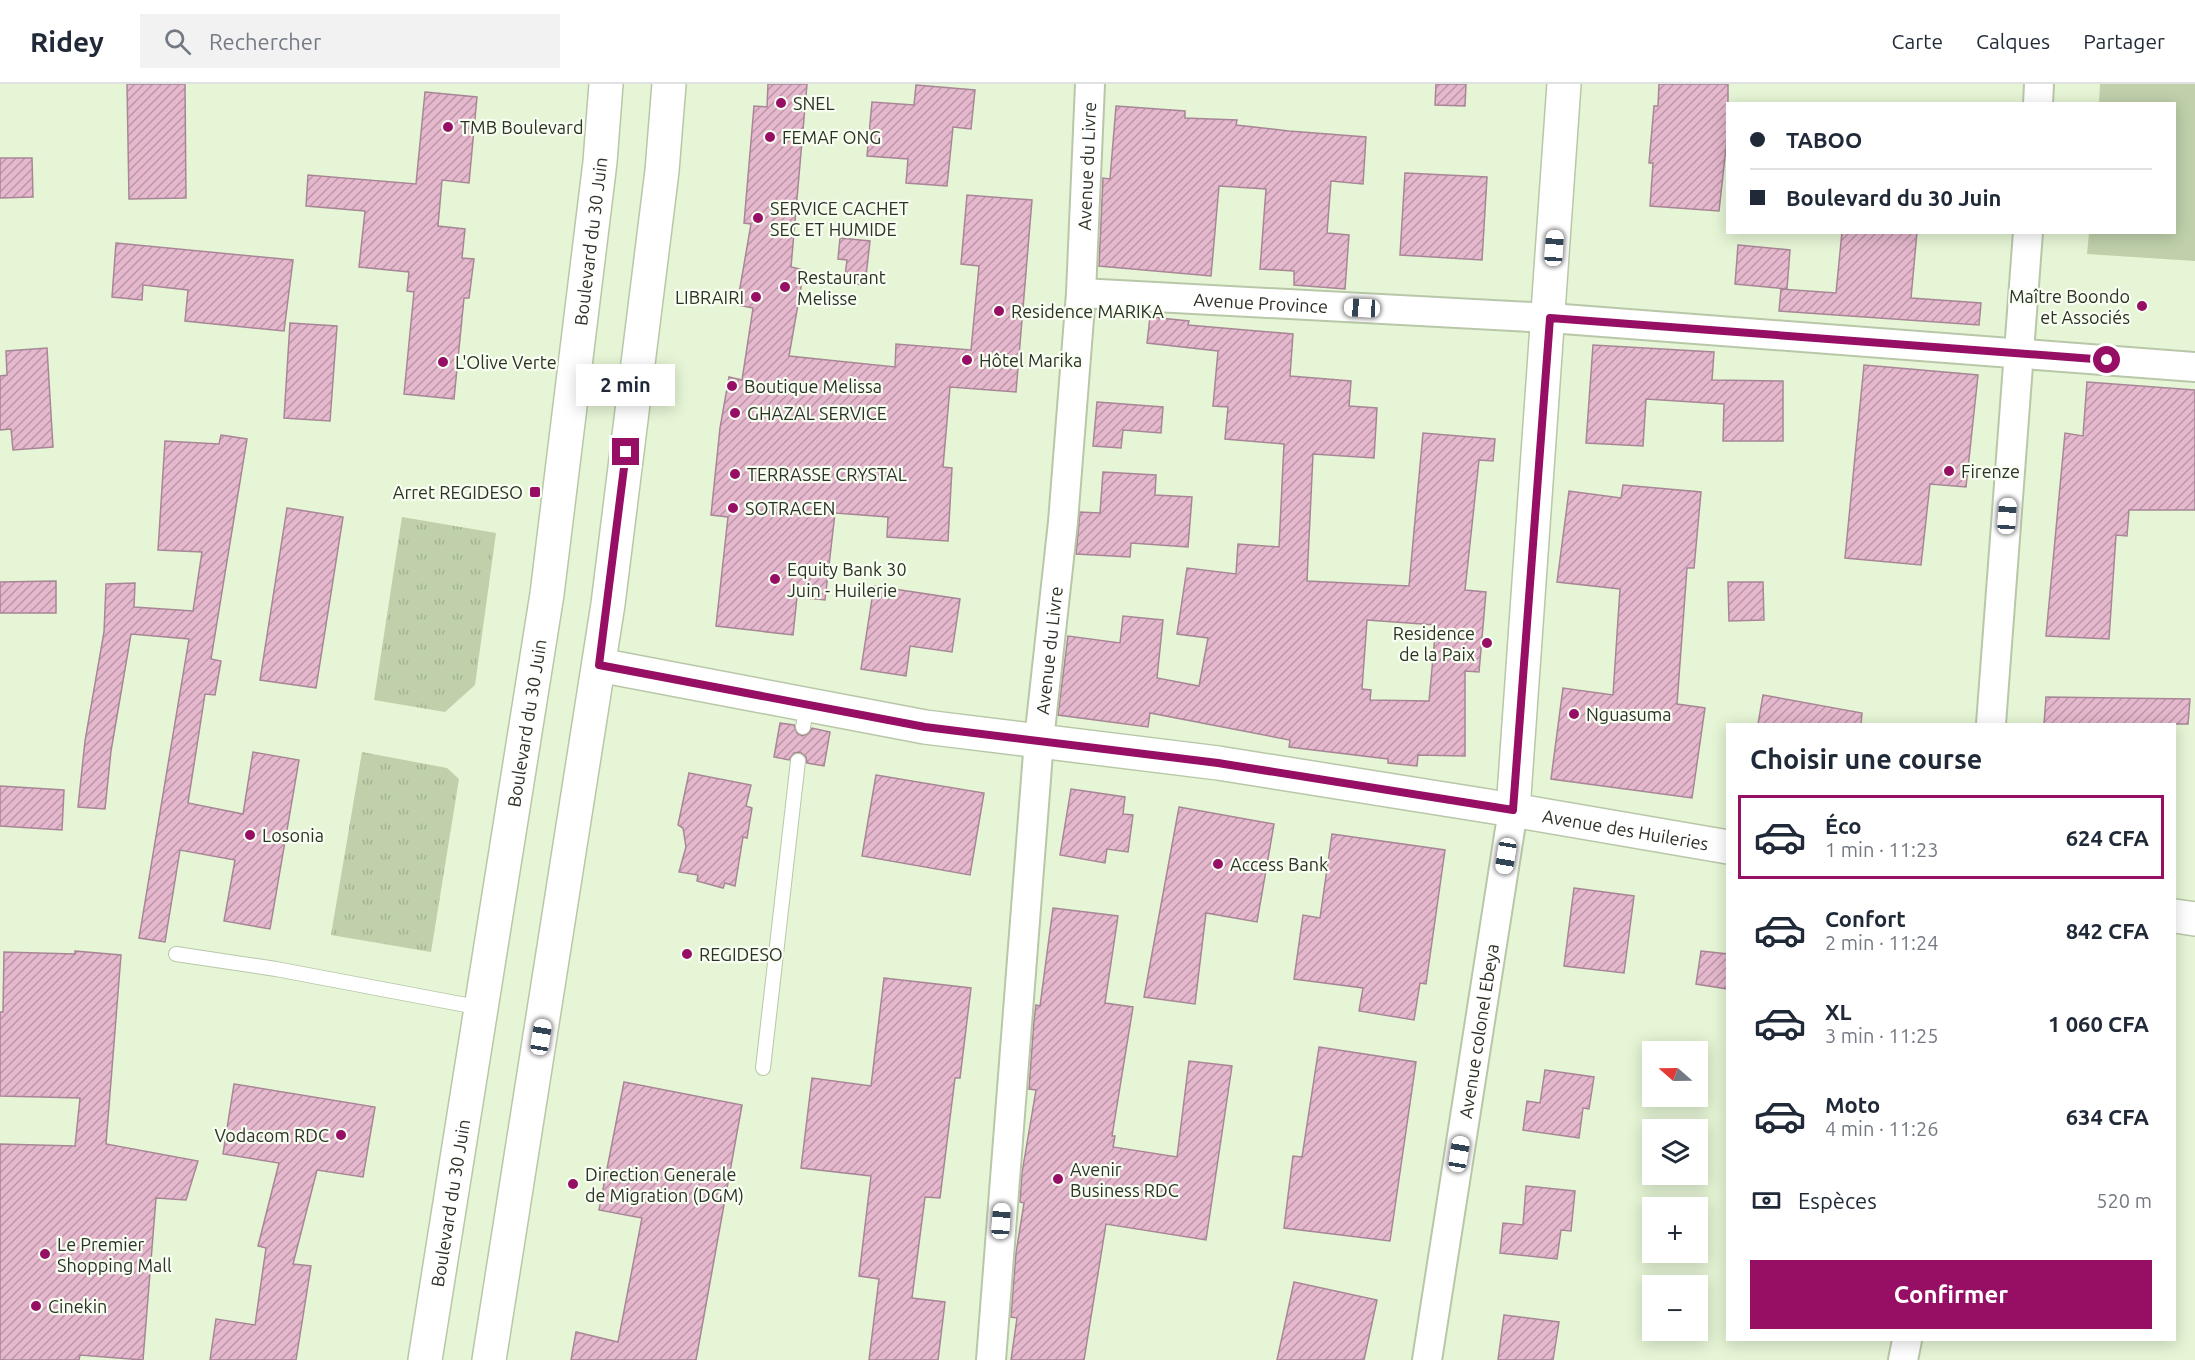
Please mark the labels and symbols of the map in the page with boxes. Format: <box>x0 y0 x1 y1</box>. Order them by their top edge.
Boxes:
place label: SNEL <box>793 93 835 113</box>
marker: SNEL <box>774 96 788 110</box>
street label: Avenue du Livre <box>1074 101 1099 231</box>
place label: TMB Boulevard <box>460 117 583 137</box>
marker: TMB Boulevard <box>441 120 455 134</box>
place label: FEMAF ONG <box>782 127 881 147</box>
marker: FEMAF ONG <box>763 130 777 144</box>
street label: Boulevard du 30 Juin <box>570 156 611 327</box>
place label: SERVICE CACHET SEC ET HUMIDE <box>770 198 909 239</box>
marker: SERVICE CACHET SEC ET HUMIDE <box>751 211 765 225</box>
car <box>1544 229 1564 267</box>
place label: Restaurant Melisse <box>797 267 886 308</box>
marker: Restaurant Melisse <box>778 280 792 294</box>
place label: Maître Boondo et Associés <box>2009 286 2130 327</box>
place label: LIBRAIRI <box>675 287 744 307</box>
street label: Avenue Province <box>1193 289 1328 316</box>
marker: LIBRAIRI <box>749 290 763 304</box>
car <box>1344 298 1380 318</box>
marker: Maître Boondo et Associés <box>2135 299 2149 313</box>
place label: Residence MARIKA <box>1011 301 1164 321</box>
marker: Residence MARIKA <box>992 304 1006 318</box>
route start <box>2093 346 2120 373</box>
place label: Hôtel Marika <box>979 350 1082 370</box>
place label: L'Olive Verte <box>455 352 557 372</box>
marker: Hôtel Marika <box>960 353 974 367</box>
marker: L'Olive Verte <box>436 355 450 369</box>
callout: 2 min <box>576 365 676 407</box>
place label: Boutique Melissa <box>744 376 882 396</box>
marker: Boutique Melissa <box>725 379 739 393</box>
place label: GHAZAL SERVICE <box>747 403 887 423</box>
marker: GHAZAL SERVICE <box>728 406 742 420</box>
route end <box>612 438 639 465</box>
place label: Firenze <box>1961 461 2020 481</box>
place label: TERRASSE CRYSTAL <box>747 464 907 484</box>
marker: Firenze <box>1942 464 1956 478</box>
marker: TERRASSE CRYSTAL <box>728 467 742 481</box>
place label: Arret REGIDESO <box>393 482 523 502</box>
marker: Arret REGIDESO <box>528 485 542 499</box>
car <box>1997 497 2017 535</box>
place label: SOTRACEN <box>745 498 835 518</box>
marker: SOTRACEN <box>726 501 740 515</box>
place label: Equity Bank 30 Juin - Huilerie <box>787 559 907 600</box>
marker: Equity Bank 30 Juin - Huilerie <box>768 572 782 586</box>
street label: Avenue du Livre <box>1032 585 1066 715</box>
place label: Residence de la Paix <box>1393 623 1475 664</box>
marker: Residence de la Paix <box>1480 636 1494 650</box>
street label: Boulevard du 30 Juin <box>503 638 550 808</box>
place label: Nguasuma <box>1586 704 1672 724</box>
marker: Nguasuma <box>1567 707 1581 721</box>
street label: Avenue des Huileries <box>1541 805 1710 854</box>
place label: Losonia <box>262 825 324 845</box>
marker: Losonia <box>243 828 257 842</box>
car <box>1494 837 1518 875</box>
place label: Access Bank <box>1230 854 1328 874</box>
marker: Access Bank <box>1211 857 1225 871</box>
street label: Avenue colonel Ebeya <box>1455 942 1502 1120</box>
place label: REGIDESO <box>699 944 783 964</box>
marker: REGIDESO <box>680 947 694 961</box>
car <box>529 1018 553 1056</box>
north arrow <box>1642 1041 1708 1107</box>
street label: Boulevard du 30 Juin <box>427 1118 473 1288</box>
place label: Vodacom RDC <box>214 1125 329 1145</box>
marker: Vodacom RDC <box>334 1128 348 1142</box>
car <box>1447 1135 1471 1173</box>
place label: Avenir Business RDC <box>1070 1159 1179 1200</box>
place label: Direction Generale de Migration (DGM) <box>585 1164 744 1206</box>
marker: Avenir Business RDC <box>1051 1172 1065 1186</box>
marker: Direction Generale de Migration (DGM) <box>566 1177 580 1191</box>
car <box>991 1202 1011 1240</box>
place label: Le Premier Shopping Mall <box>57 1234 172 1275</box>
marker: Le Premier Shopping Mall <box>38 1247 52 1261</box>
place label: Cinekin <box>48 1296 107 1316</box>
marker: Cinekin <box>29 1299 43 1313</box>

